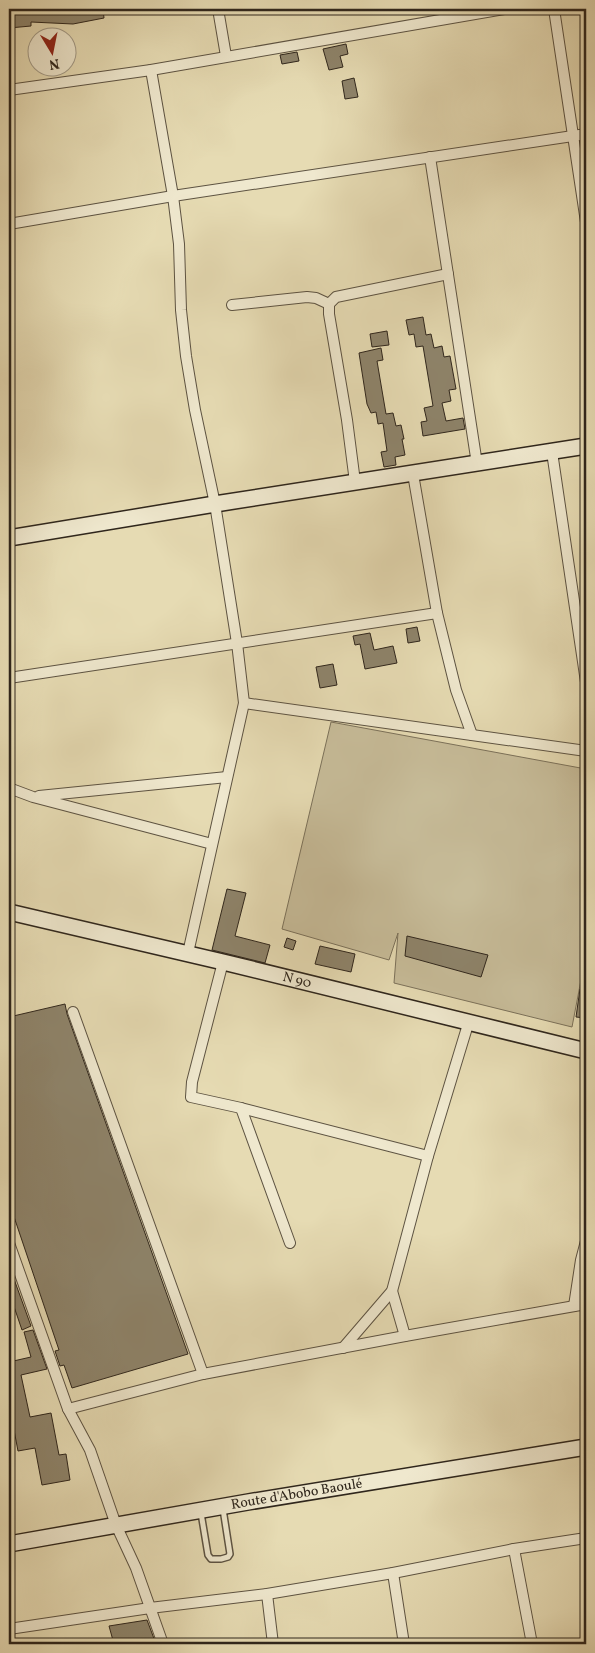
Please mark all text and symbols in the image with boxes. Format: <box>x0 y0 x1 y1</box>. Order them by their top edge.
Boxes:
north arrow <box>28 28 78 78</box>
text: N <box>47 53 61 74</box>
street label: N 90 <box>281 967 313 993</box>
street label: Route d'Abobo Baoulé <box>230 1474 364 1514</box>

